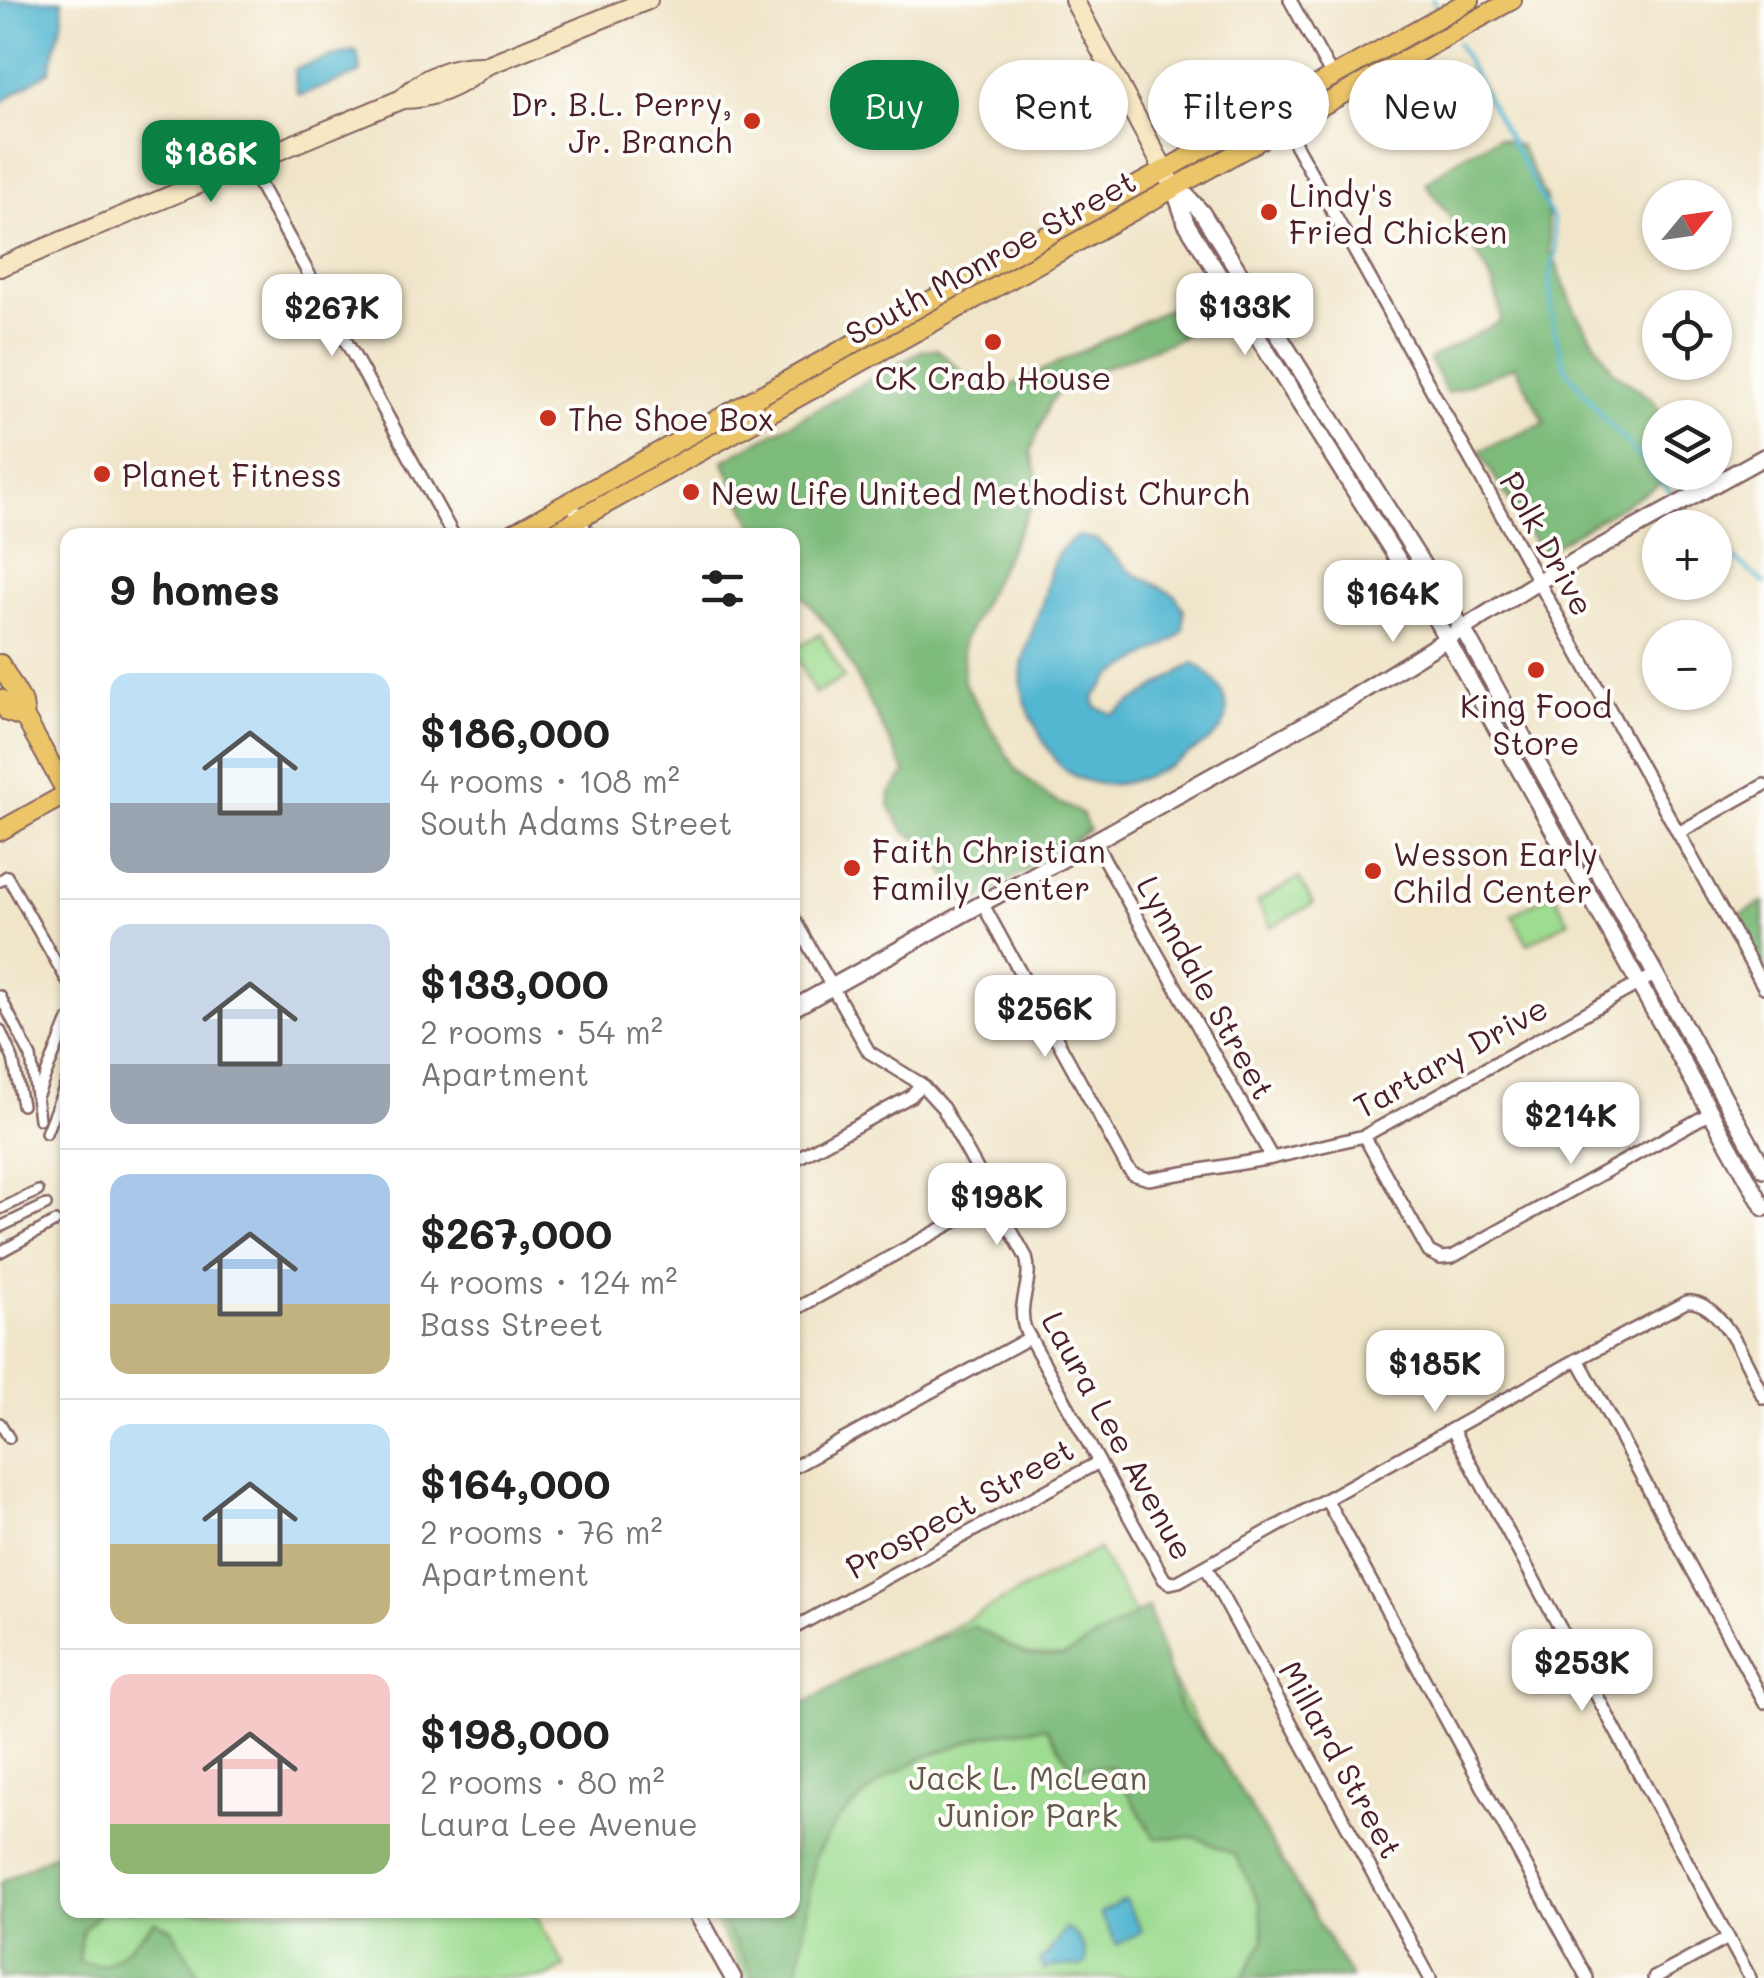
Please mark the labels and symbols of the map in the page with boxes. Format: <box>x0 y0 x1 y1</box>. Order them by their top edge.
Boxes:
place label: Dr. B.L. Perry, Jr. Branch <box>511 82 732 161</box>
marker: Dr. B.L. Perry, Jr. Branch <box>741 110 763 132</box>
pin: $186K <box>141 120 281 205</box>
street label: South Monroe Street <box>837 159 1143 353</box>
place label: Lindy's Fried Chicken <box>1289 173 1507 252</box>
north arrow <box>1642 180 1732 270</box>
marker: Lindy's Fried Chicken <box>1258 201 1280 223</box>
pin: $133K <box>1175 273 1315 358</box>
pin: $267K <box>262 274 402 359</box>
marker: CK Crab House <box>982 331 1004 353</box>
place label: CK Crab House <box>875 356 1111 398</box>
place label: The Shoe Box <box>568 397 774 439</box>
marker: The Shoe Box <box>537 407 559 429</box>
place label: Planet Fitness <box>122 453 342 495</box>
marker: Planet Fitness <box>91 463 113 485</box>
street label: Polk Drive <box>1491 464 1605 622</box>
place label: New Life United Methodist Church <box>711 471 1250 513</box>
marker: New Life United Methodist Church <box>680 481 702 503</box>
pin: $164K <box>1323 560 1463 645</box>
marker: King Food Store <box>1525 659 1547 681</box>
place label: King Food Store <box>1460 684 1612 763</box>
place label: Faith Christian Family Center <box>872 829 1106 909</box>
place label: Wesson Early Child Center <box>1393 832 1598 911</box>
marker: Faith Christian Family Center <box>841 857 863 879</box>
marker: Wesson Early Child Center <box>1362 860 1384 882</box>
street label: Lynndale Street <box>1127 868 1286 1107</box>
pin: $256K <box>975 975 1115 1060</box>
street label: Tartary Drive <box>1346 985 1555 1127</box>
pin: $214K <box>1501 1082 1641 1167</box>
pin: $198K <box>927 1163 1067 1248</box>
street label: Laura Lee Avenue <box>1033 1303 1205 1567</box>
pin: $185K <box>1365 1330 1505 1415</box>
street label: Prospect Street <box>837 1427 1081 1587</box>
pin: $253K <box>1512 1629 1652 1714</box>
street label: Millard Street <box>1270 1653 1414 1865</box>
park label: Jack L. McLean Junior Park <box>909 1756 1147 1835</box>

